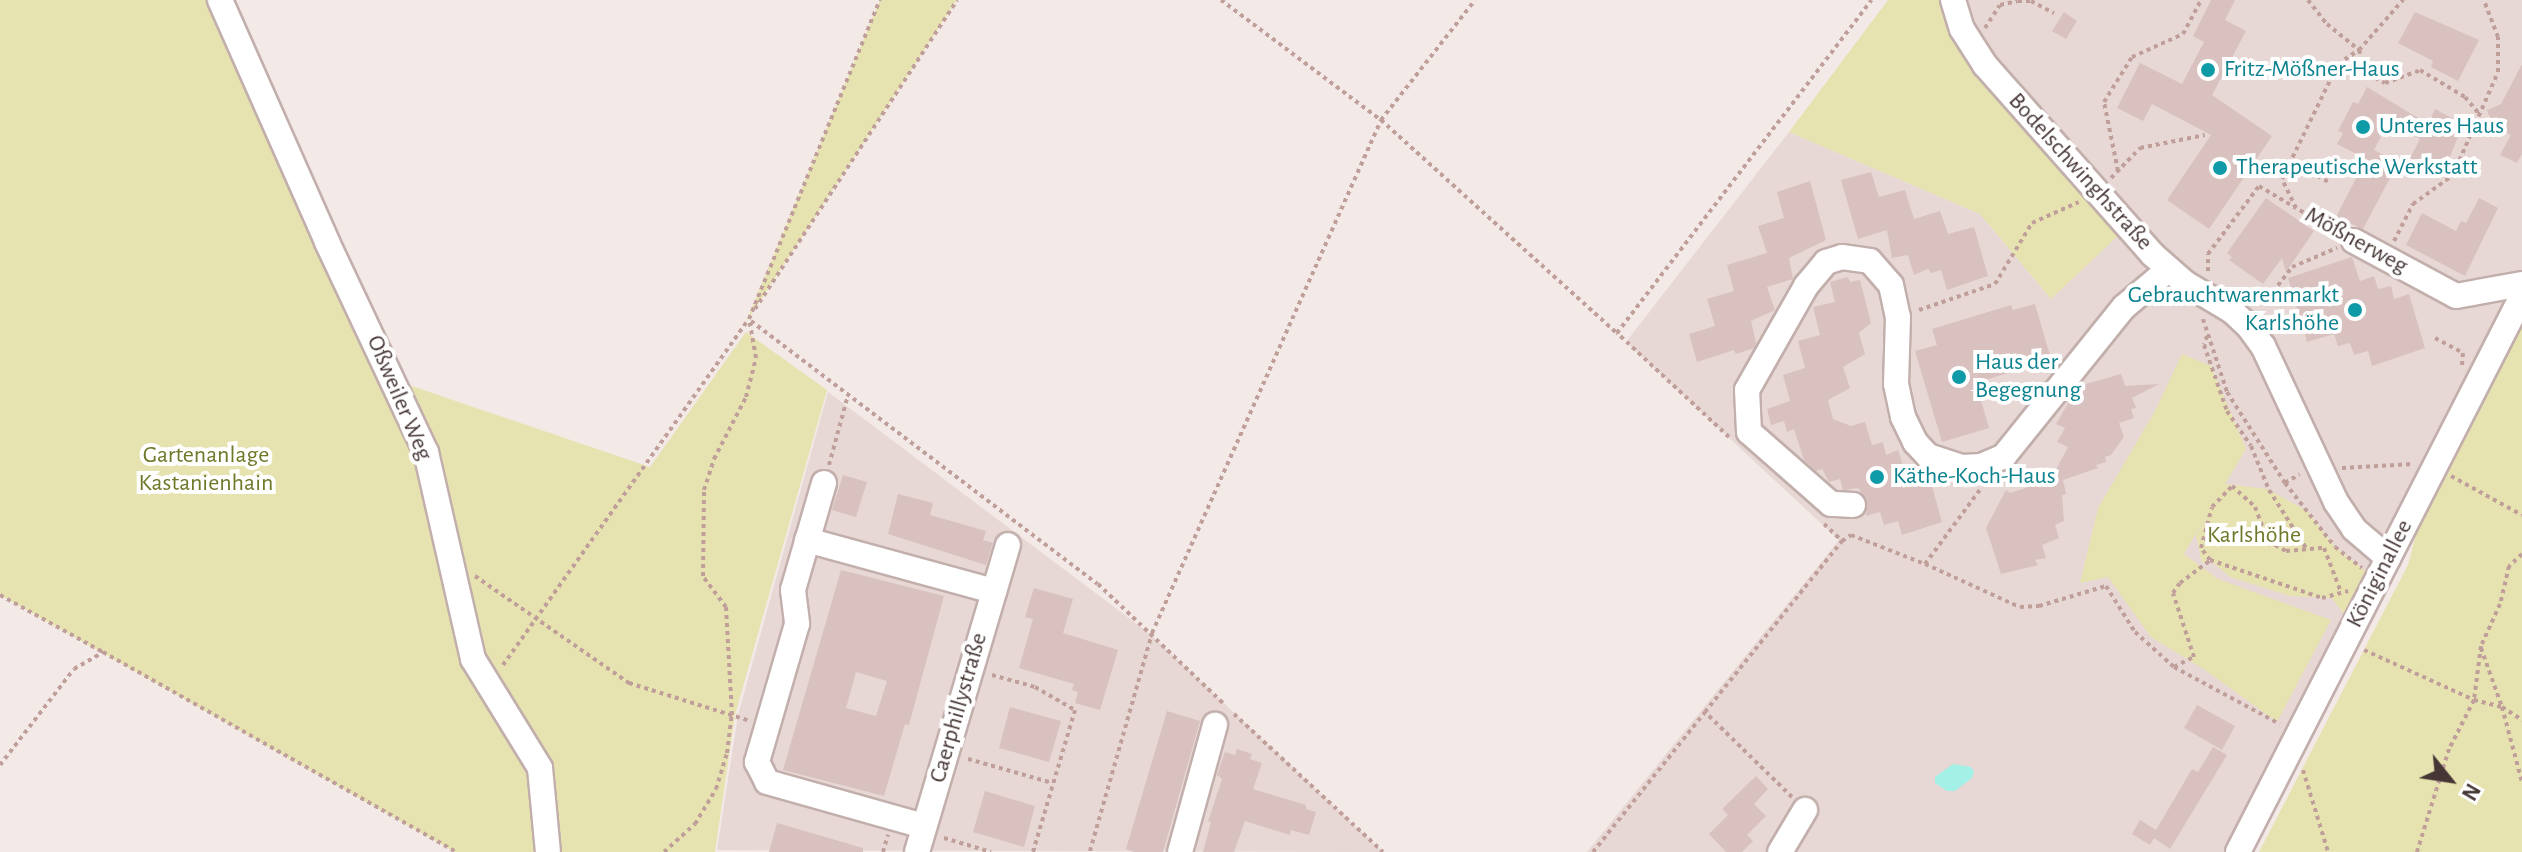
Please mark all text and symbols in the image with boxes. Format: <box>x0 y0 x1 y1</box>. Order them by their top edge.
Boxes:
place label: Fritz-Mößner-Haus <box>2224 56 2400 84</box>
marker: Fritz-Mößner-Haus <box>2199 61 2217 79</box>
street label: Bodelschwinghstraße <box>2002 87 2158 257</box>
place label: Unteres Haus <box>2379 113 2504 141</box>
marker: Unteres Haus <box>2354 118 2372 136</box>
place label: Therapeutische Werkstatt <box>2236 154 2477 182</box>
marker: Therapeutische Werkstatt <box>2211 159 2229 177</box>
street label: Mößnerweg <box>2300 201 2412 281</box>
place label: Gebrauchtwarenmarkt Karlshöhe <box>2128 282 2339 338</box>
marker: Gebrauchtwarenmarkt Karlshöhe <box>2346 301 2364 319</box>
street label: Oßweiler Weg <box>360 331 438 465</box>
place label: Haus der Begegnung <box>1975 349 2081 405</box>
marker: Haus der Begegnung <box>1950 368 1968 386</box>
park label: Gartenanlage Kastanienhain <box>139 442 273 498</box>
place label: Käthe-Koch-Haus <box>1893 463 2056 491</box>
marker: Käthe-Koch-Haus <box>1868 468 1886 486</box>
street label: Königinallee <box>2341 515 2419 633</box>
park label: Karlshöhe <box>2207 522 2301 550</box>
street label: Caerphillystraße <box>924 630 994 786</box>
north arrow <box>2410 740 2490 820</box>
text: N <box>2457 780 2484 804</box>

